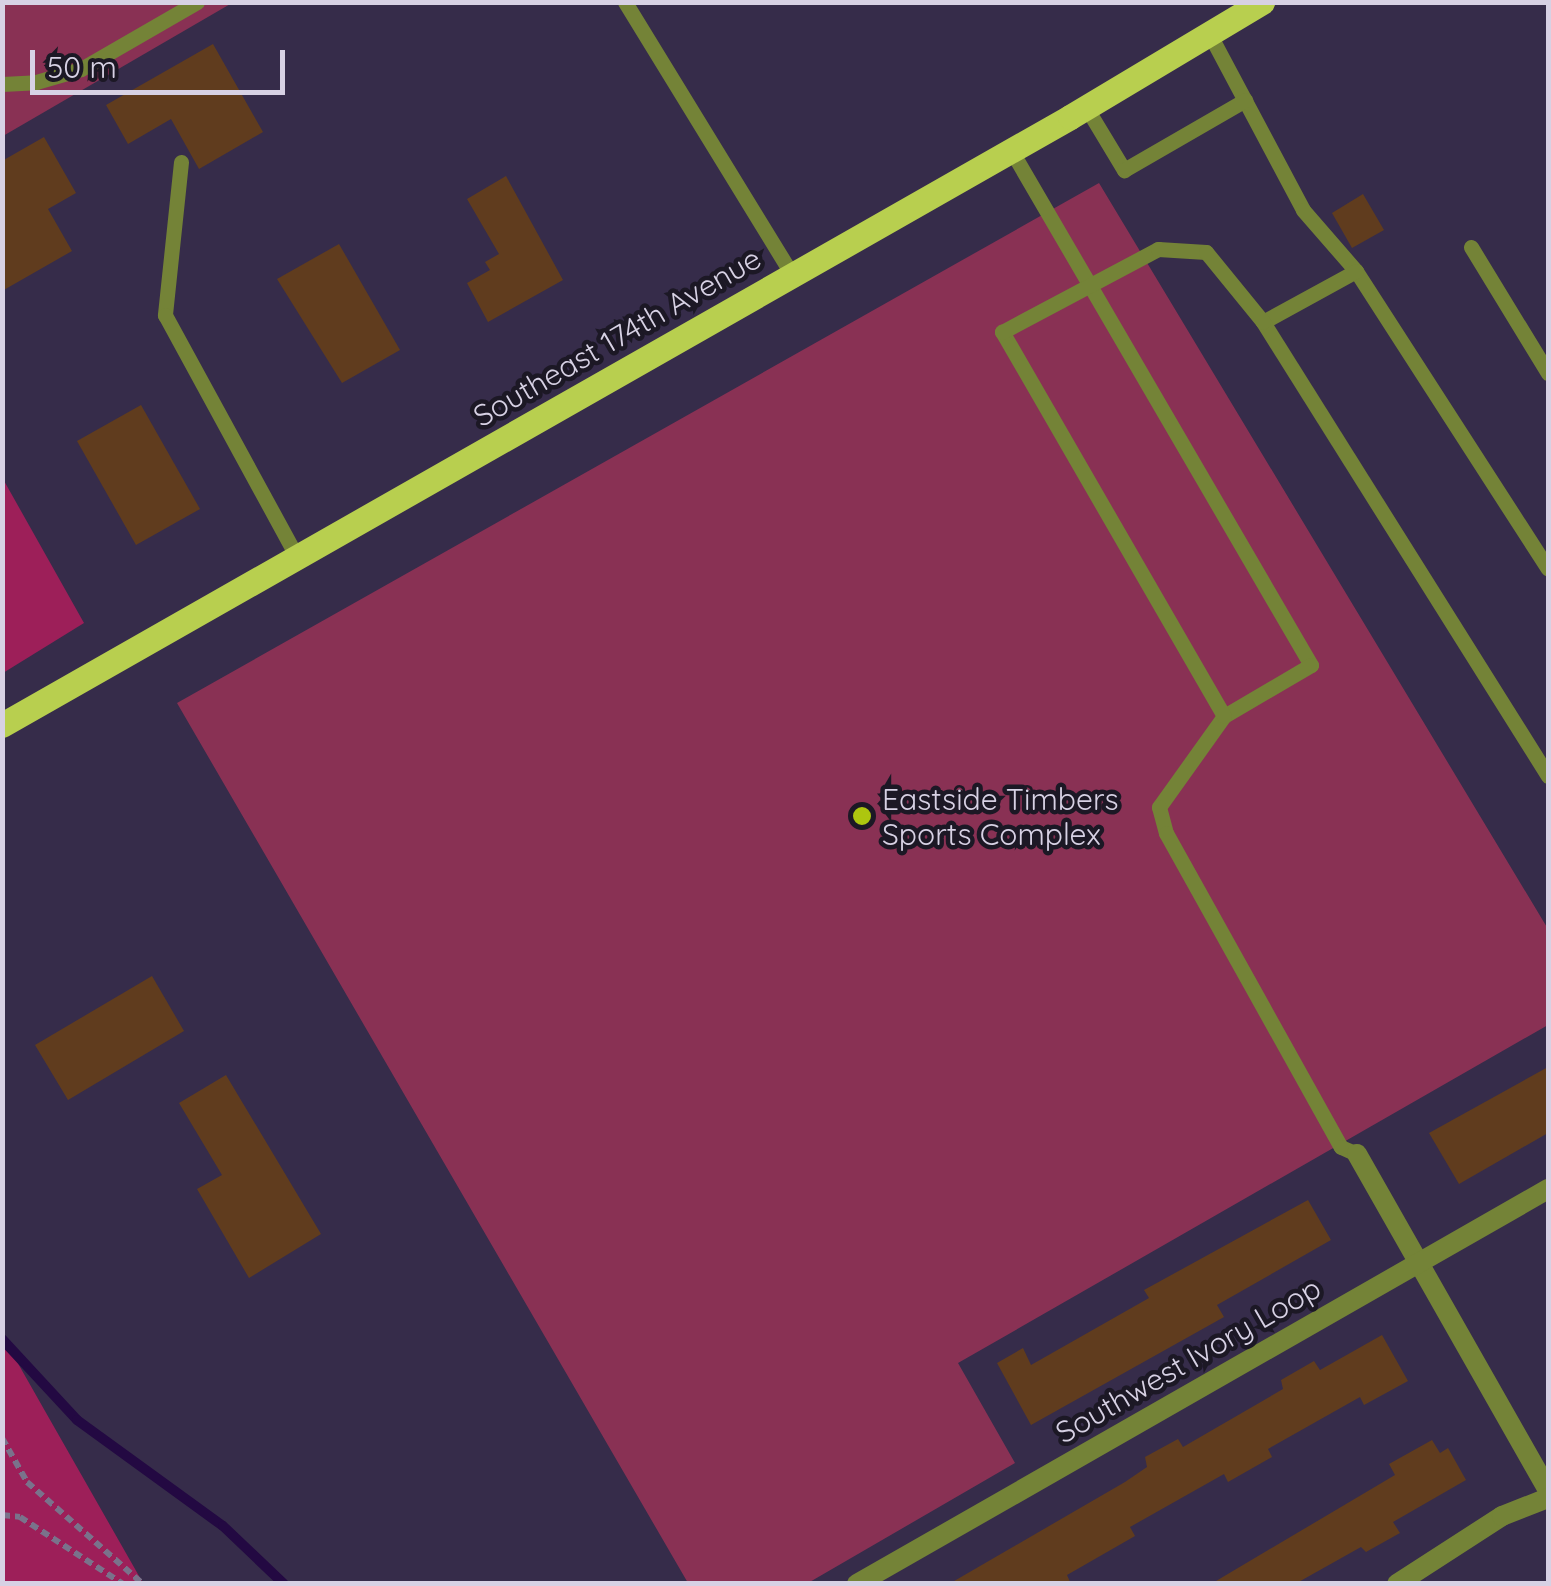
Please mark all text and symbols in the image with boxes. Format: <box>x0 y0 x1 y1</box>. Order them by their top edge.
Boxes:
scale bar <box>35 30 290 92</box>
text: 50 m <box>47 48 117 86</box>
street label: Southeast 174th Avenue <box>467 240 767 434</box>
place label: Eastside Timbers Sports Complex <box>882 781 1119 852</box>
marker: Eastside Timbers Sports Complex <box>851 805 873 827</box>
street label: Southwest Ivory Loop <box>1049 1269 1327 1451</box>

